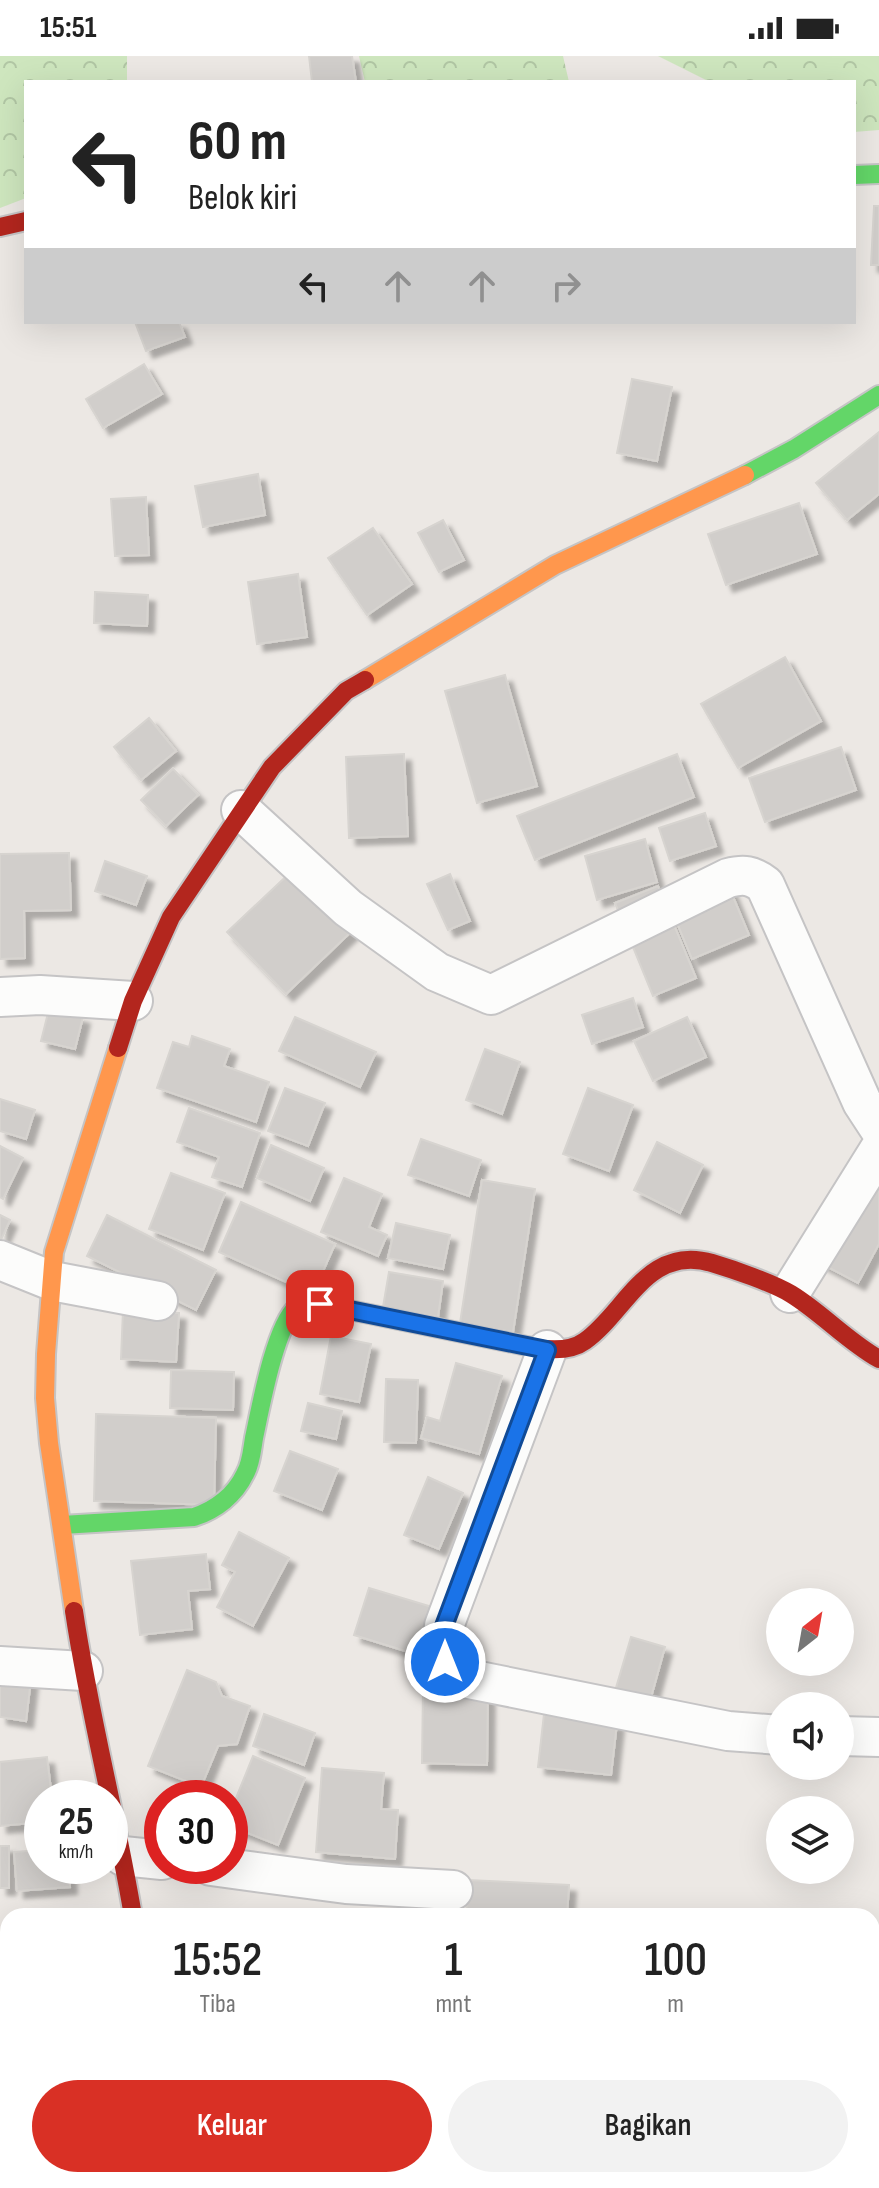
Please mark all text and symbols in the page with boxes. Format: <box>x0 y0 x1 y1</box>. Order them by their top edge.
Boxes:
text: 15:51 <box>40 10 97 46</box>
text: 60 m <box>188 109 287 176</box>
icon: left <box>56 112 160 216</box>
text: Belok kiri <box>188 177 297 220</box>
icon: left <box>292 264 336 308</box>
icon: ahead <box>376 264 420 308</box>
icon: ahead <box>460 264 504 308</box>
icon: right <box>544 264 588 308</box>
pin <box>286 1270 354 1338</box>
icon: arrive <box>298 1282 342 1326</box>
north arrow <box>766 1588 854 1676</box>
map controls <box>766 1588 854 1884</box>
position arrow <box>403 1620 487 1704</box>
button: sound <box>766 1692 854 1780</box>
speed limit sign: 30 <box>144 1780 248 1884</box>
button: layers <box>766 1796 854 1884</box>
text: 25 <box>58 1798 94 1846</box>
text: km/h <box>59 1840 93 1864</box>
text: 15:52 <box>173 1932 262 1989</box>
text: 1 <box>444 1932 462 1989</box>
text: 100 <box>644 1932 707 1989</box>
text: Tiba <box>200 1989 236 2020</box>
text: mnt <box>435 1989 471 2020</box>
text: m <box>667 1989 684 2020</box>
button: Keluar <box>32 2080 432 2172</box>
button: Bagikan <box>448 2080 848 2172</box>

